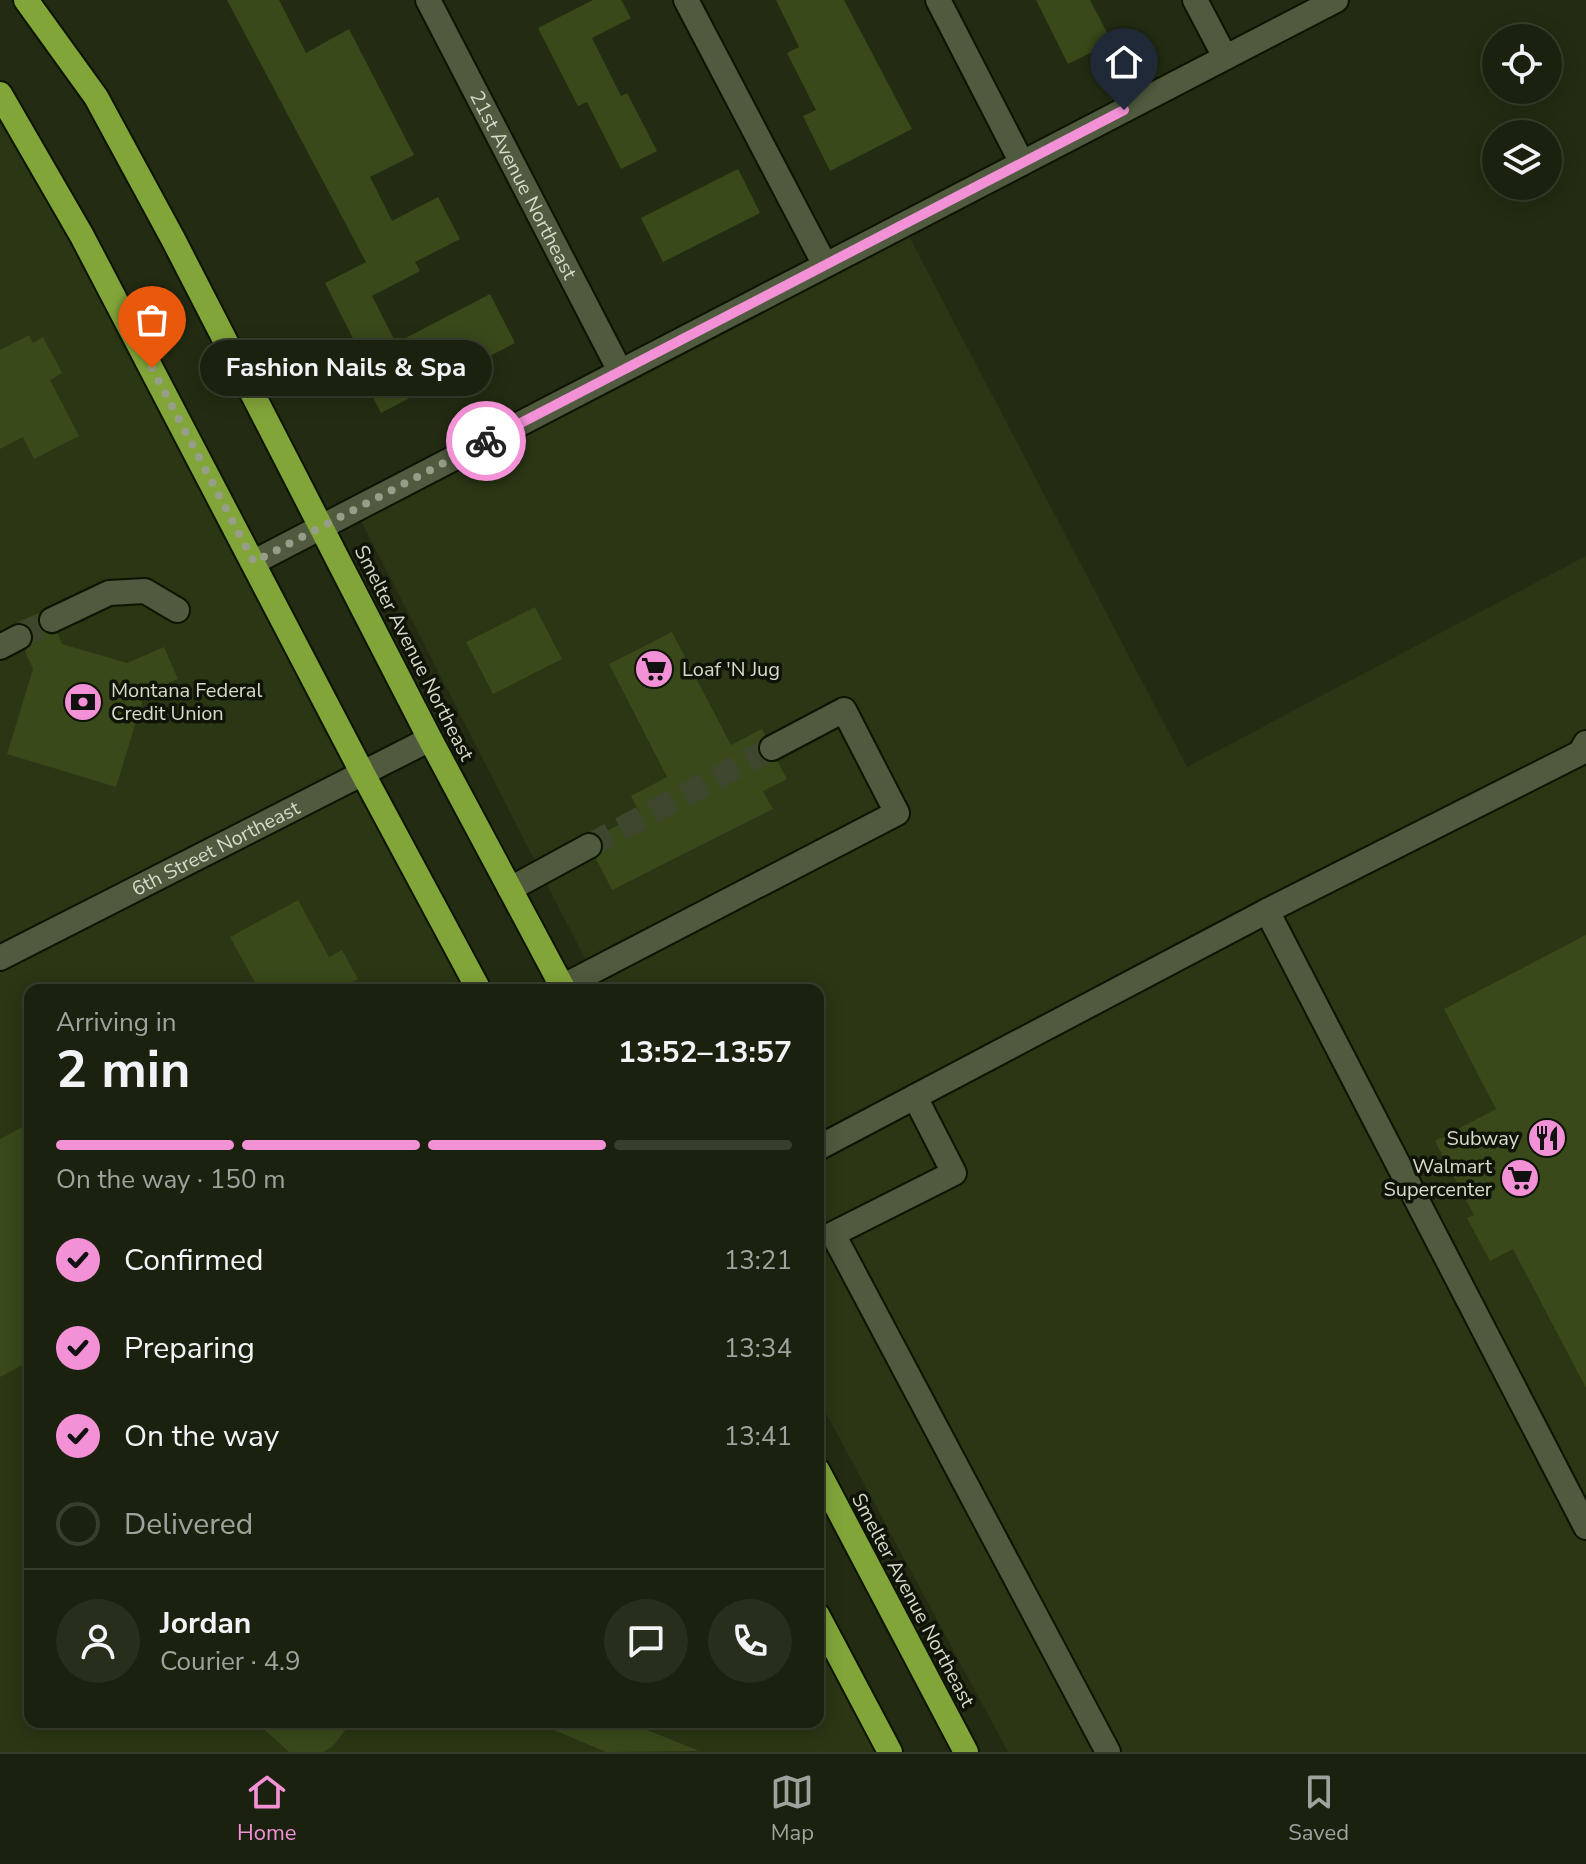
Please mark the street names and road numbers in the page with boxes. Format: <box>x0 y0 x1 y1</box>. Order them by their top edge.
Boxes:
street label: 21st Avenue Northeast <box>464 86 584 285</box>
street label: Smelter Avenue Northeast <box>348 541 481 766</box>
street label: 6th Street Northeast <box>127 794 305 902</box>
street label: Smelter Avenue Northeast <box>845 1488 981 1713</box>

